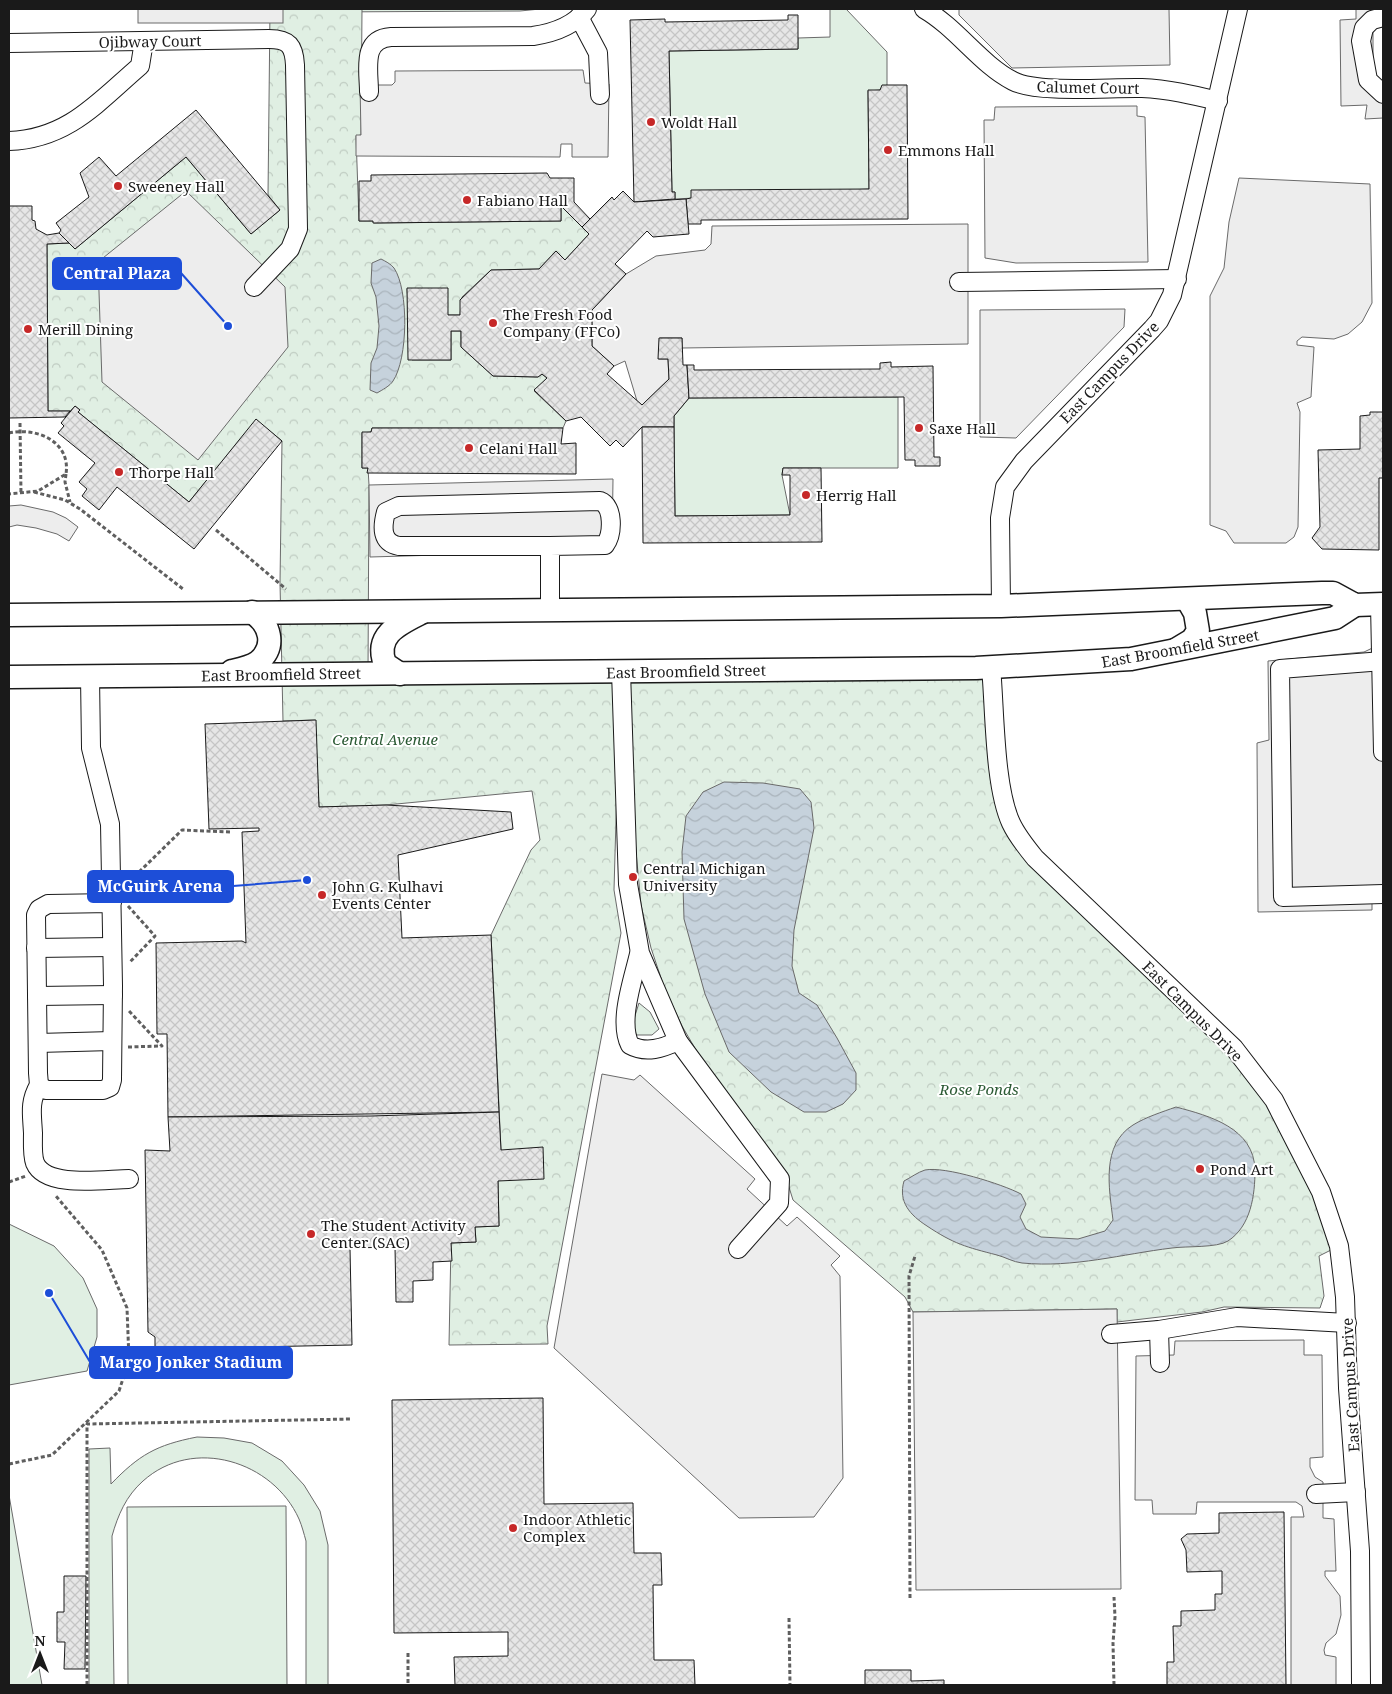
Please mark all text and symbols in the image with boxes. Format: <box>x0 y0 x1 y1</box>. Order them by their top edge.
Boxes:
street label: Ojibway Court <box>98 30 202 52</box>
street label: Calumet Court <box>1036 76 1140 98</box>
place label: Woldt Hall <box>661 112 737 132</box>
marker: Woldt Hall <box>645 116 657 128</box>
place label: Emmons Hall <box>898 140 995 160</box>
marker: Emmons Hall <box>882 144 894 156</box>
place label: Sweeney Hall <box>128 176 225 196</box>
marker: Sweeney Hall <box>112 180 124 192</box>
place label: Fabiano Hall <box>477 190 568 210</box>
marker: Fabiano Hall <box>461 194 473 206</box>
callout: Central Plaza <box>53 258 181 289</box>
text: Central Plaza <box>63 262 171 284</box>
place label: The Fresh Food Company (FFCo) <box>503 304 620 341</box>
marker: The Fresh Food Company (FFCo) <box>487 317 499 329</box>
street label: East Campus Drive <box>1055 317 1163 427</box>
place label: Merill Dining <box>38 319 133 339</box>
marker: Merill Dining <box>22 323 34 335</box>
place label: Saxe Hall <box>929 418 996 438</box>
marker: Saxe Hall <box>913 422 925 434</box>
place label: Celani Hall <box>479 438 558 458</box>
marker: Celani Hall <box>463 442 475 454</box>
place label: Thorpe Hall <box>129 462 215 482</box>
marker: Thorpe Hall <box>113 466 125 478</box>
place label: Herrig Hall <box>816 485 897 505</box>
marker: Herrig Hall <box>800 489 812 501</box>
street label: East Broomfield Street <box>1100 624 1260 672</box>
street label: East Broomfield Street <box>606 660 766 682</box>
street label: East Broomfield Street <box>201 663 361 685</box>
park label: Central Avenue <box>332 729 438 749</box>
place label: Central Michigan University <box>643 858 766 895</box>
callout: McGuirk Arena <box>88 871 233 902</box>
marker: Central Michigan University <box>627 871 639 883</box>
text: McGuirk Arena <box>98 875 223 897</box>
place label: John G. Kulhavi Events Center <box>331 876 444 913</box>
marker: John G. Kulhavi Events Center <box>316 889 328 901</box>
street label: East Campus Drive <box>1138 956 1248 1066</box>
park label: Rose Ponds <box>938 1079 1019 1099</box>
place label: Pond Art <box>1210 1159 1273 1179</box>
marker: Pond Art <box>1194 1163 1206 1175</box>
place label: The Student Activity Center (SAC) <box>321 1215 466 1252</box>
marker: The Student Activity Center (SAC) <box>305 1228 317 1240</box>
street label: East Campus Drive <box>1336 1317 1364 1453</box>
callout: Margo Jonker Stadium <box>90 1347 292 1378</box>
text: Margo Jonker Stadium <box>100 1351 282 1373</box>
place label: Indoor Athletic Complex <box>523 1509 631 1546</box>
marker: Indoor Athletic Complex <box>507 1522 519 1534</box>
north arrow <box>15 1629 65 1679</box>
text: N <box>34 1631 46 1650</box>

